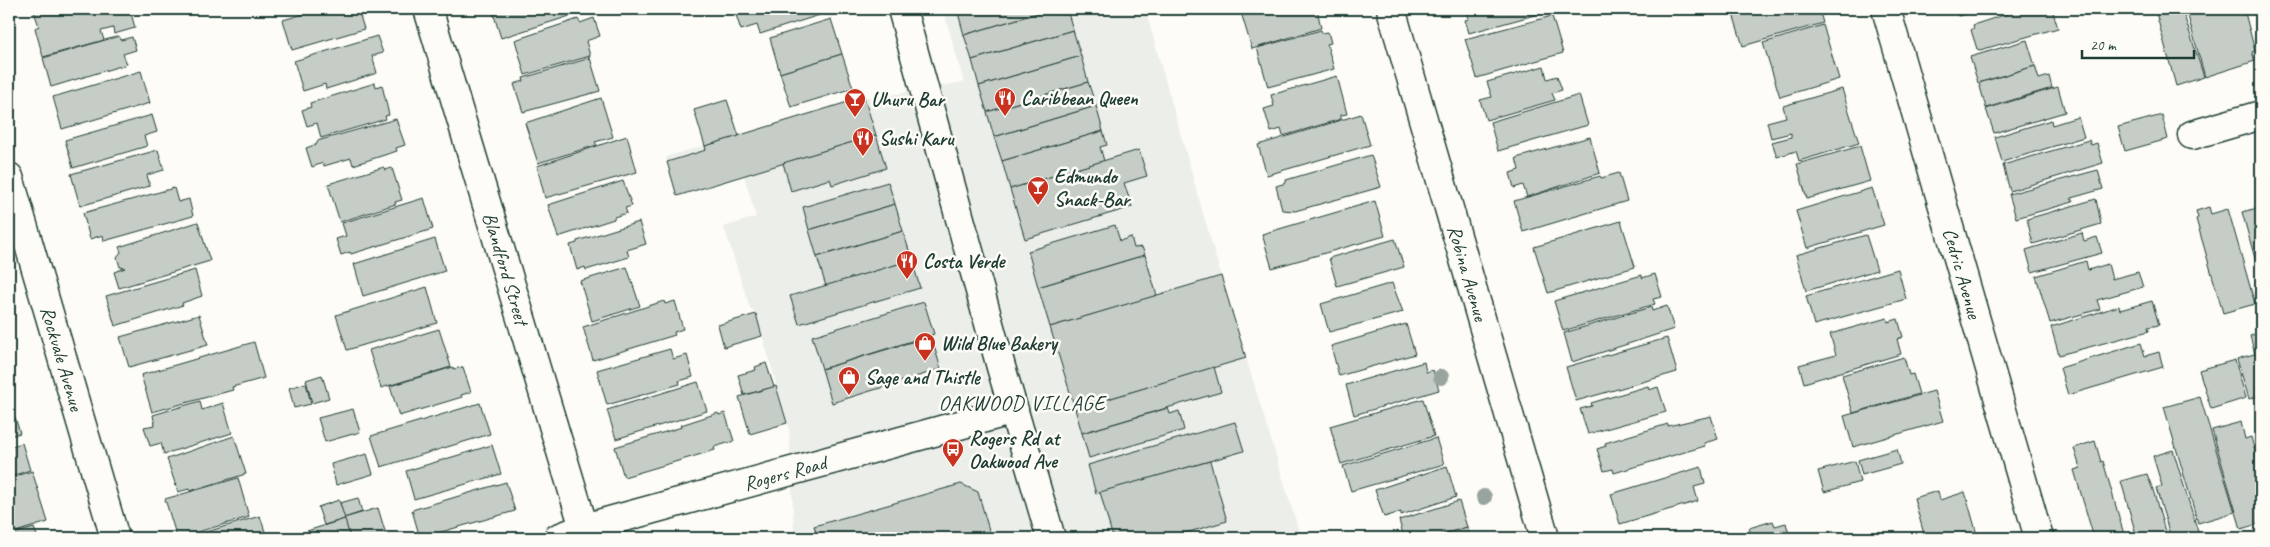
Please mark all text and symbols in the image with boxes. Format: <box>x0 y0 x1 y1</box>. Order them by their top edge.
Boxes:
scale bar <box>2082 28 2195 60</box>
text: 20 m <box>2090 36 2117 55</box>
restaurant icon: Caribbean Queen <box>993 86 1017 117</box>
place label: Caribbean Queen <box>1021 86 1139 111</box>
bar icon: Uhuru Bar <box>843 87 867 118</box>
place label: Uhuru Bar <box>871 87 946 112</box>
restaurant icon: Sushi Karu <box>851 126 875 157</box>
place label: Sushi Karu <box>879 126 955 151</box>
place label: Edmundo Snack-Bar <box>1054 164 1132 212</box>
bar icon: Edmundo Snack-Bar <box>1026 175 1050 206</box>
street label: Blandford Street <box>477 209 536 331</box>
street label: Robina Avenue <box>1442 222 1494 325</box>
street label: Cedric Avenue <box>1937 225 1988 323</box>
restaurant icon: Costa Verde <box>895 249 919 280</box>
place label: Costa Verde <box>923 249 1007 274</box>
street label: Rockvale Avenue <box>35 303 90 415</box>
shop icon: Wild Blue Bakery <box>913 331 937 362</box>
place label: Wild Blue Bakery <box>941 331 1059 356</box>
shop icon: Sage and Thistle <box>837 365 861 396</box>
place label: Sage and Thistle <box>865 365 981 390</box>
district label: OAKWOOD VILLAGE <box>938 390 1107 416</box>
place label: Rogers Rd at Oakwood Ave <box>969 426 1061 474</box>
bus stop icon: Rogers Rd at Oakwood Ave <box>941 437 965 468</box>
street label: Rogers Road <box>741 449 832 496</box>

